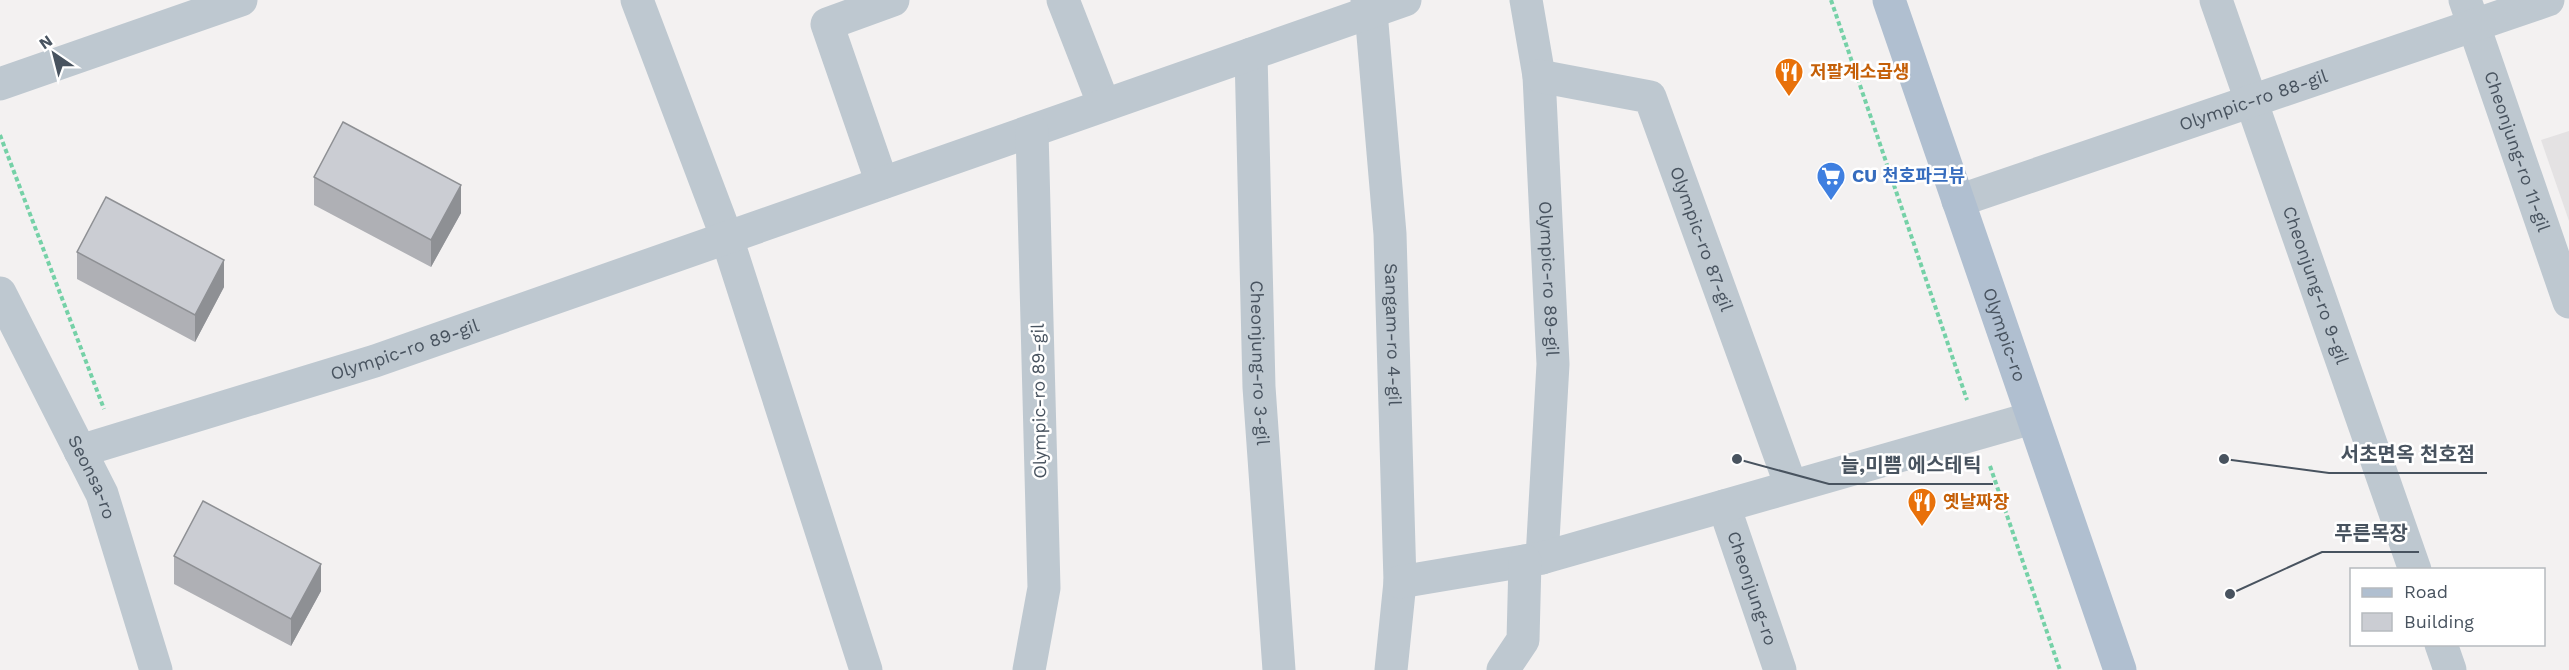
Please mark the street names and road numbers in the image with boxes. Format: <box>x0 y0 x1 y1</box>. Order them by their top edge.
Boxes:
street label: Olympic-ro 88-gil <box>2176 65 2331 135</box>
street label: Cheonjung-ro 11-gil <box>2480 68 2555 235</box>
street label: Olympic-ro 87-gil <box>1666 163 1738 315</box>
street label: Olympic-ro 89-gil <box>1535 201 1564 357</box>
street label: Cheonjung-ro 9-gil <box>2279 203 2353 367</box>
street label: Sangam-ro 4-gil <box>1381 263 1406 407</box>
street label: Cheonjung-ro 3-gil <box>1246 280 1274 447</box>
street label: Olympic-ro <box>1979 285 2031 384</box>
street label: Olympic-ro 89-gil <box>328 314 482 384</box>
street label: Olympic-ro 89-gil <box>1027 323 1050 479</box>
street label: Seonsa-ro <box>64 431 120 522</box>
street label: Cheonjung-ro <box>1723 528 1782 648</box>

